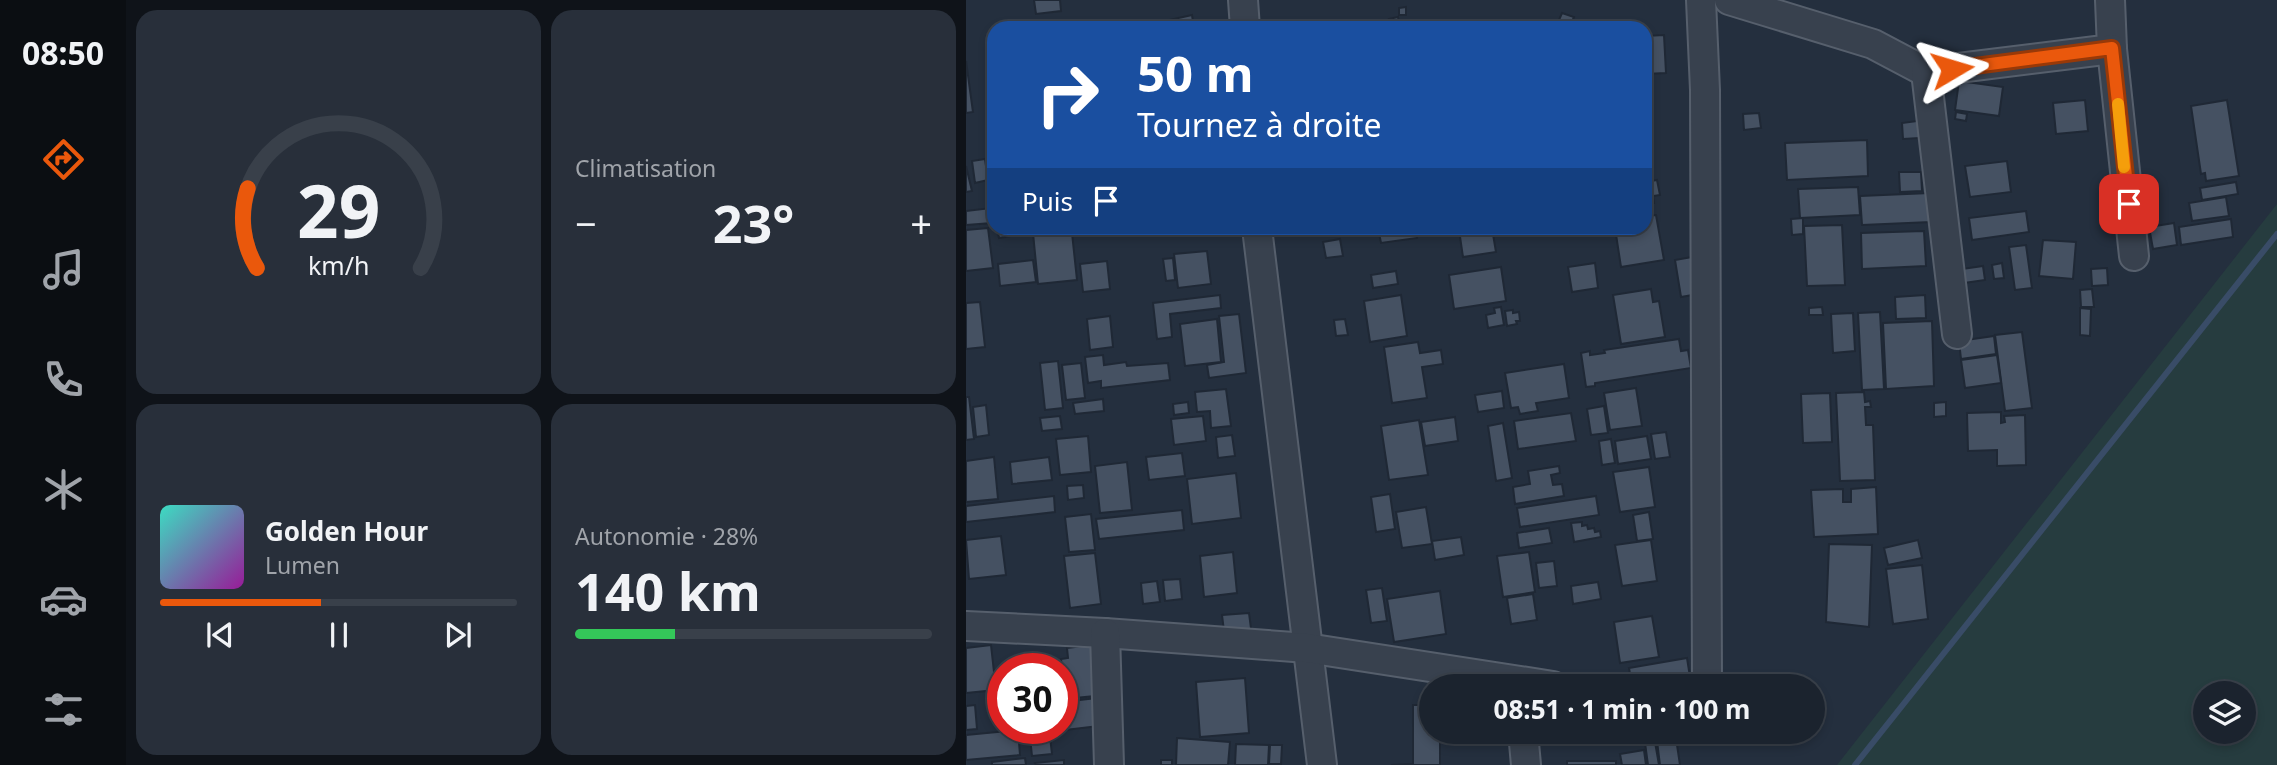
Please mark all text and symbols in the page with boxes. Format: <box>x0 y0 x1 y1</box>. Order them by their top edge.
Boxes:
text: 08:50 <box>22 31 104 74</box>
position arrow <box>1915 32 1989 106</box>
text: 50 m <box>1137 40 1254 106</box>
icon: right <box>1022 49 1113 140</box>
text: Tournez à droite <box>1137 103 1382 146</box>
icon: directions <box>39 135 88 184</box>
text: Climatisation <box>575 152 716 184</box>
text: 29 <box>297 160 380 259</box>
pin <box>2099 174 2159 234</box>
icon: arrive <box>1087 182 1125 220</box>
text: Puis <box>1022 183 1073 219</box>
icon: arrive <box>2110 185 2148 223</box>
text: 23° <box>713 187 794 258</box>
text: − <box>575 197 597 249</box>
text: + <box>910 197 932 249</box>
icon: music <box>39 245 88 294</box>
text: km/h <box>308 248 369 282</box>
icon: phone <box>39 355 88 404</box>
icon: climate <box>39 465 88 514</box>
text: Golden Hour <box>265 513 428 549</box>
text: Autonomie · 28% <box>575 520 758 552</box>
text: Lumen <box>265 549 340 581</box>
text: 140 km <box>575 555 761 626</box>
icon: car <box>39 575 88 624</box>
icon: previous <box>201 616 239 654</box>
icon: pause <box>320 616 358 654</box>
icon: next <box>439 616 477 654</box>
speed limit sign: 30 <box>987 653 1078 744</box>
map controls <box>2193 681 2256 744</box>
button: layers <box>2193 681 2256 744</box>
icon: filters <box>39 685 88 734</box>
text: 08:51 · 1 min · 100 m <box>1494 691 1750 727</box>

